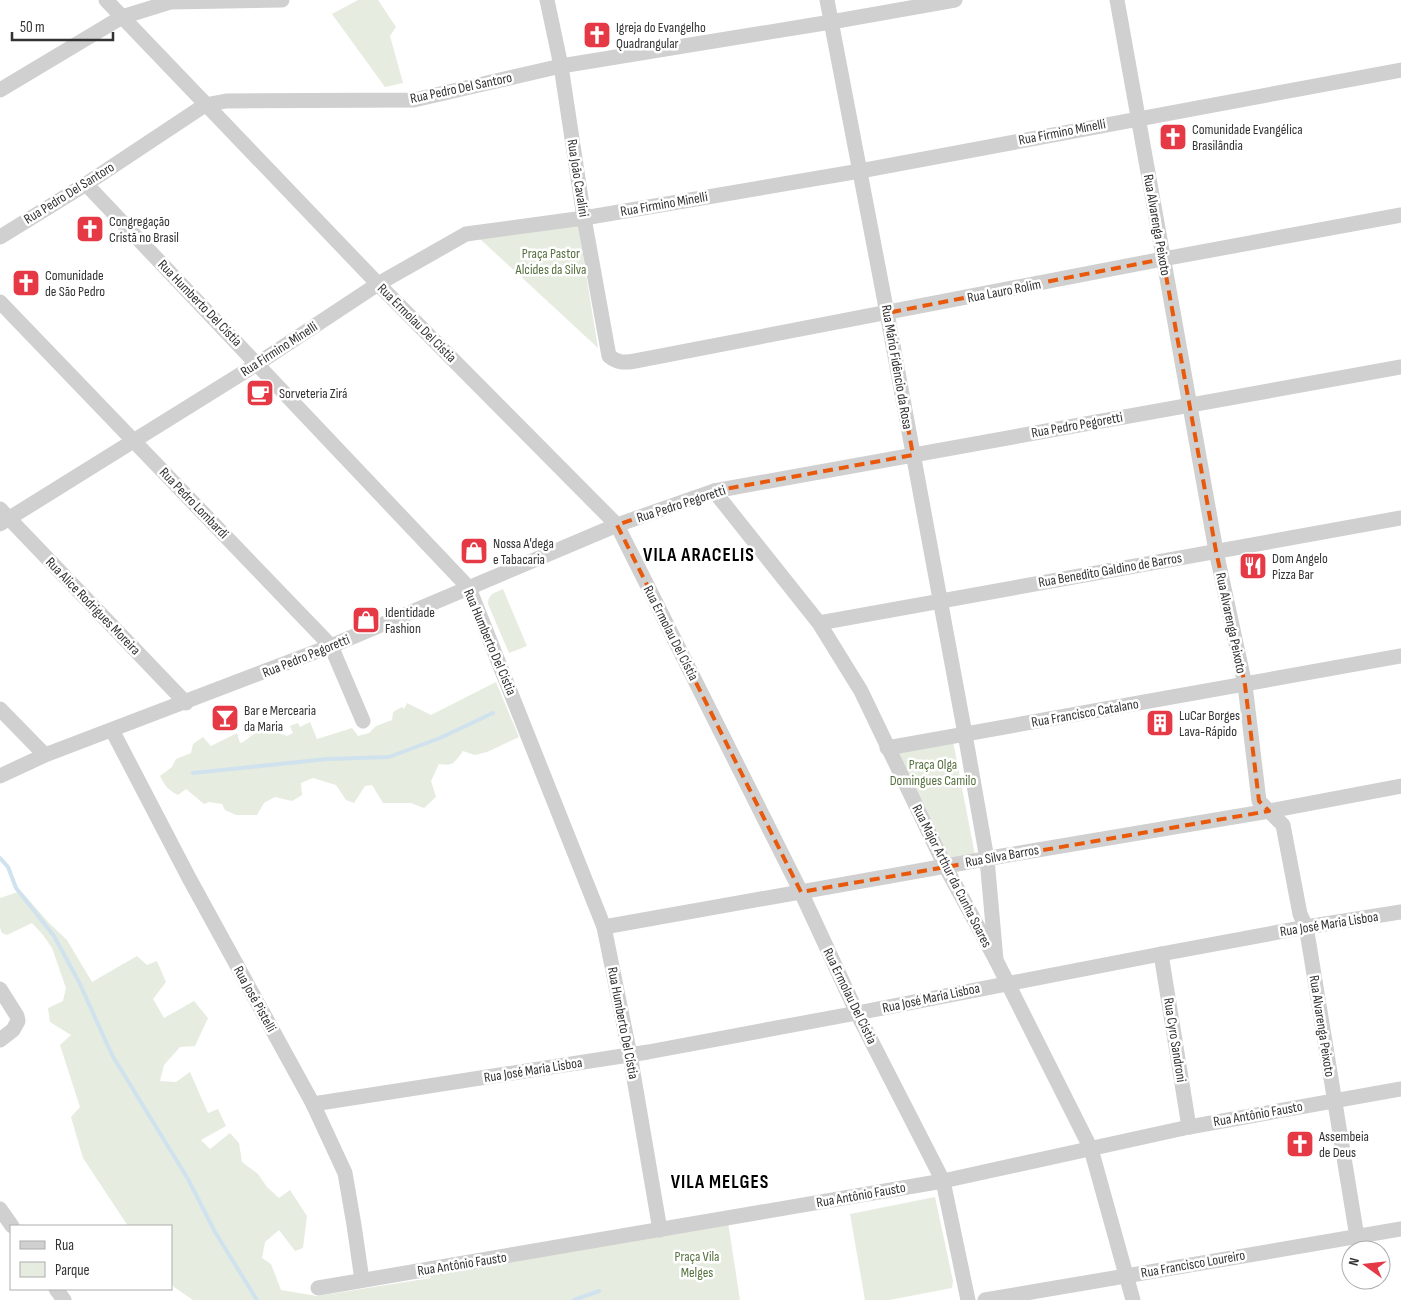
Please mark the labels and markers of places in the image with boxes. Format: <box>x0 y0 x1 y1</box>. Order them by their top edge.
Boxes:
place label: Igreja do Evangelho Quadrangular <box>616 19 706 52</box>
church icon: Igreja do Evangelho Quadrangular <box>582 20 612 50</box>
place label: Comunidade Evangélica Brasilândia <box>1192 121 1303 154</box>
church icon: Comunidade Evangélica Brasilândia <box>1158 122 1188 152</box>
place label: Congregação Cristã no Brasil <box>109 213 179 246</box>
church icon: Congregação Cristã no Brasil <box>75 214 105 244</box>
place label: Comunidade de São Pedro <box>45 267 105 300</box>
church icon: Comunidade de São Pedro <box>11 268 41 298</box>
cafe icon: Sorveteria Zirá <box>245 378 275 408</box>
place label: Sorveteria Zirá <box>279 385 347 402</box>
place label: Nossa A'dega e Tabacaria <box>493 535 554 568</box>
shop icon: Nossa A'dega e Tabacaria <box>459 536 489 566</box>
place label: Dom Angelo Pizza Bar <box>1272 550 1328 583</box>
restaurant icon: Dom Angelo Pizza Bar <box>1238 551 1268 581</box>
place label: Identidade Fashion <box>385 604 435 637</box>
shop icon: Identidade Fashion <box>351 605 381 635</box>
place label: Bar e Mercearia da Maria <box>244 702 316 735</box>
bar icon: Bar e Mercearia da Maria <box>210 703 240 733</box>
place label: LuCar Borges Lava-Rápido <box>1179 707 1240 740</box>
building icon: LuCar Borges Lava-Rápido <box>1145 708 1175 738</box>
place label: Assembeia de Deus <box>1318 1128 1369 1161</box>
church icon: Assembeia de Deus <box>1285 1129 1315 1159</box>

